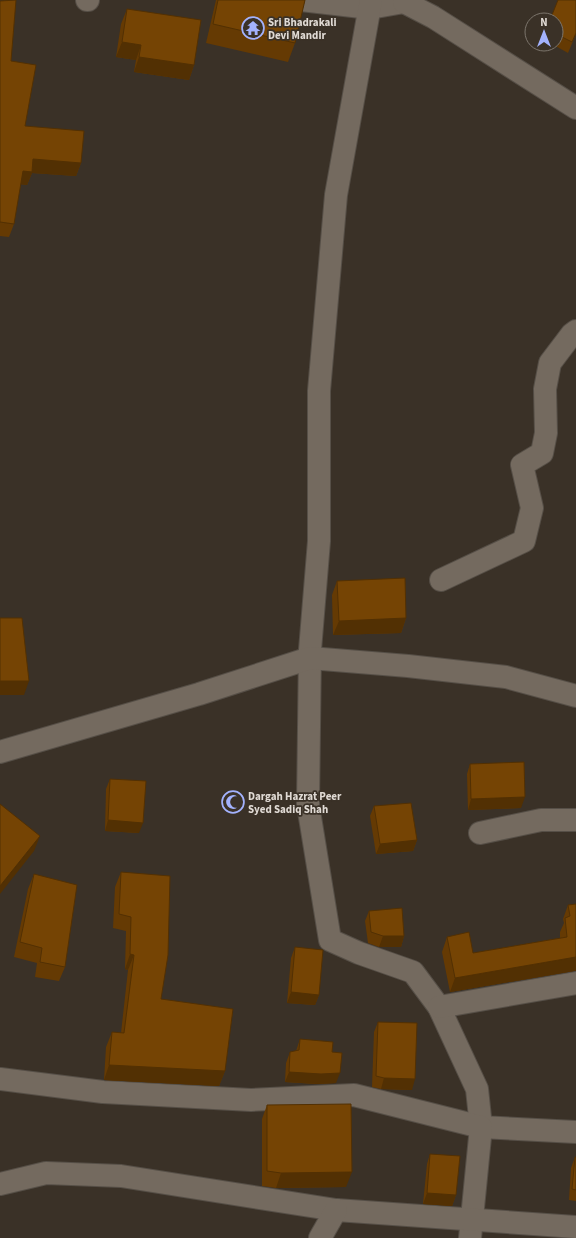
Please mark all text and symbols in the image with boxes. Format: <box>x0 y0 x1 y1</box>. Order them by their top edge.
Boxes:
north arrow <box>524 12 564 52</box>
temple icon: Sri Bhadrakali Devi Mandir <box>240 15 266 41</box>
place label: Sri Bhadrakali Devi Mandir <box>268 15 337 43</box>
text: N <box>540 15 548 30</box>
mosque icon: Dargah Hazrat Peer Syed Sadiq Shah <box>220 789 246 815</box>
place label: Dargah Hazrat Peer Syed Sadiq Shah <box>248 789 342 817</box>

